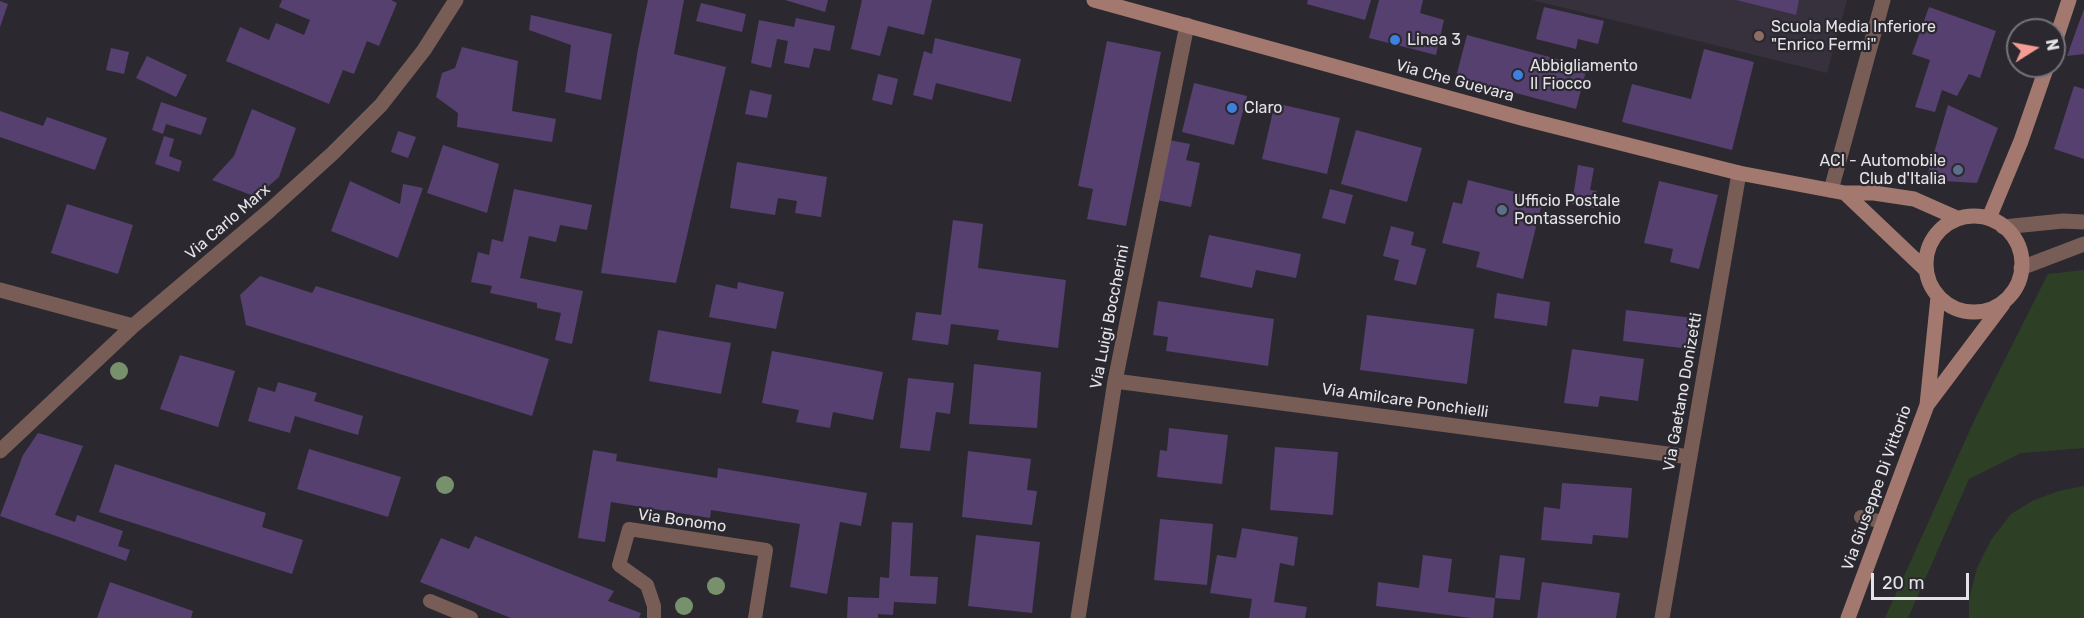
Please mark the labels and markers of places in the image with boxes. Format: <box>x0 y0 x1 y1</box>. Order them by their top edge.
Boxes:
place label: Scuola Media Inferiore "Enrico Fermi" <box>1771 17 1936 55</box>
marker: Scuola Media Inferiore "Enrico Fermi" <box>1752 29 1766 43</box>
place label: Linea 3 <box>1407 30 1461 50</box>
marker: Linea 3 <box>1388 33 1402 47</box>
place label: Abbigliamento Il Fiocco <box>1530 56 1638 94</box>
marker: Abbigliamento Il Fiocco <box>1511 68 1525 82</box>
place label: Claro <box>1244 98 1282 118</box>
marker: Claro <box>1225 101 1239 115</box>
place label: ACI - Automobile Club d'Italia <box>1820 151 1946 189</box>
marker: ACI - Automobile Club d'Italia <box>1951 163 1965 177</box>
place label: Ufficio Postale Pontasserchio <box>1514 191 1621 229</box>
marker: Ufficio Postale Pontasserchio <box>1495 203 1509 217</box>

